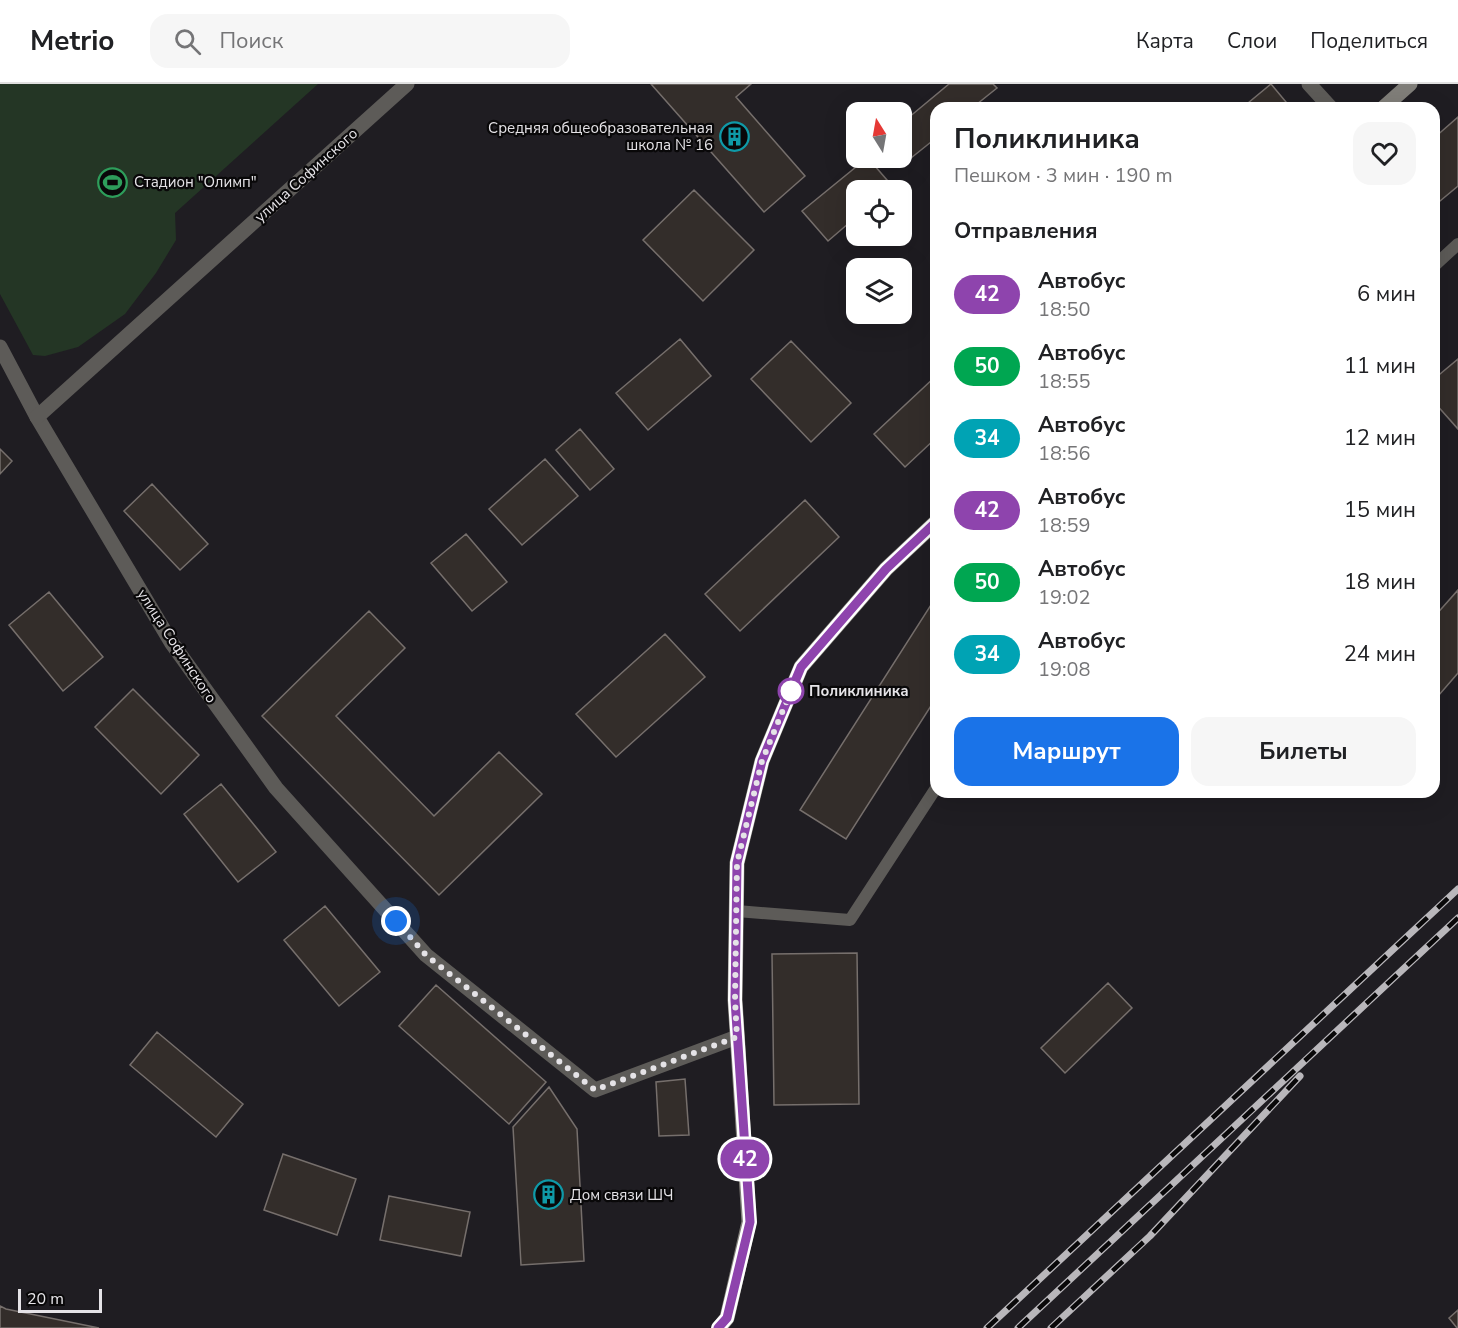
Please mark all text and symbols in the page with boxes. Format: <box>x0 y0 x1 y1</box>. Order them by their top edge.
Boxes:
search box <box>150 14 570 68</box>
text: Metrio <box>30 22 114 60</box>
icon: search <box>171 25 204 58</box>
text: Поиск <box>219 26 283 56</box>
text: Карта <box>1136 27 1194 55</box>
text: Слои <box>1227 27 1277 55</box>
text: Поделиться <box>1310 27 1428 55</box>
north arrow <box>846 102 912 168</box>
map controls <box>846 102 912 324</box>
place label: Средняя общеобразовательная школа № 16 <box>488 118 713 155</box>
text: Поликлиника <box>954 120 1140 158</box>
building icon: Средняя общеобразовательная школа № 16 <box>718 121 750 153</box>
button: heart <box>1353 122 1416 185</box>
street label: улица Софинского <box>250 123 362 227</box>
text: Пешком · 3 мин · 190 m <box>954 162 1173 189</box>
sports icon: Стадион "Олимп" <box>97 166 129 198</box>
place label: Стадион "Олимп" <box>134 172 257 192</box>
button: locate <box>846 180 912 246</box>
text: Отправления <box>954 216 1098 246</box>
button: layers <box>846 258 912 324</box>
text: Автобус <box>1038 266 1126 296</box>
text: 6 мин <box>1357 279 1416 309</box>
text: 42 <box>974 280 1000 308</box>
text: 18:50 <box>1038 296 1091 323</box>
text: Автобус <box>1038 338 1126 368</box>
text: 11 мин <box>1344 351 1416 381</box>
text: 50 <box>974 352 1000 380</box>
text: 18:55 <box>1038 368 1091 395</box>
text: Автобус <box>1038 410 1126 440</box>
text: 12 мин <box>1344 423 1416 453</box>
text: 34 <box>974 424 1000 452</box>
text: 18:56 <box>1038 440 1091 467</box>
text: Автобус <box>1038 482 1126 512</box>
text: 15 мин <box>1344 495 1416 525</box>
text: 42 <box>974 496 1000 524</box>
text: 18:59 <box>1038 512 1091 539</box>
text: Автобус <box>1038 554 1126 584</box>
text: 18 мин <box>1344 567 1416 597</box>
text: 50 <box>974 568 1000 596</box>
text: 19:02 <box>1038 584 1091 611</box>
street label: улица Софинского <box>133 585 221 707</box>
text: Автобус <box>1038 626 1126 656</box>
text: 24 мин <box>1344 639 1416 669</box>
text: 34 <box>974 640 1000 668</box>
text: 19:08 <box>1038 656 1091 683</box>
marker: Поликлиника <box>778 678 804 704</box>
place label: Поликлиника <box>809 681 909 701</box>
button: Маршрут <box>954 717 1179 786</box>
button: Билеты <box>1191 717 1416 786</box>
your location <box>381 906 411 936</box>
line badge: 42 <box>718 1140 772 1178</box>
text: 42 <box>732 1145 758 1173</box>
building icon: Дом связи ШЧ <box>533 1179 565 1211</box>
place label: Дом связи ШЧ <box>570 1185 673 1205</box>
scale bar <box>18 1286 102 1314</box>
text: 20 m <box>27 1288 64 1310</box>

